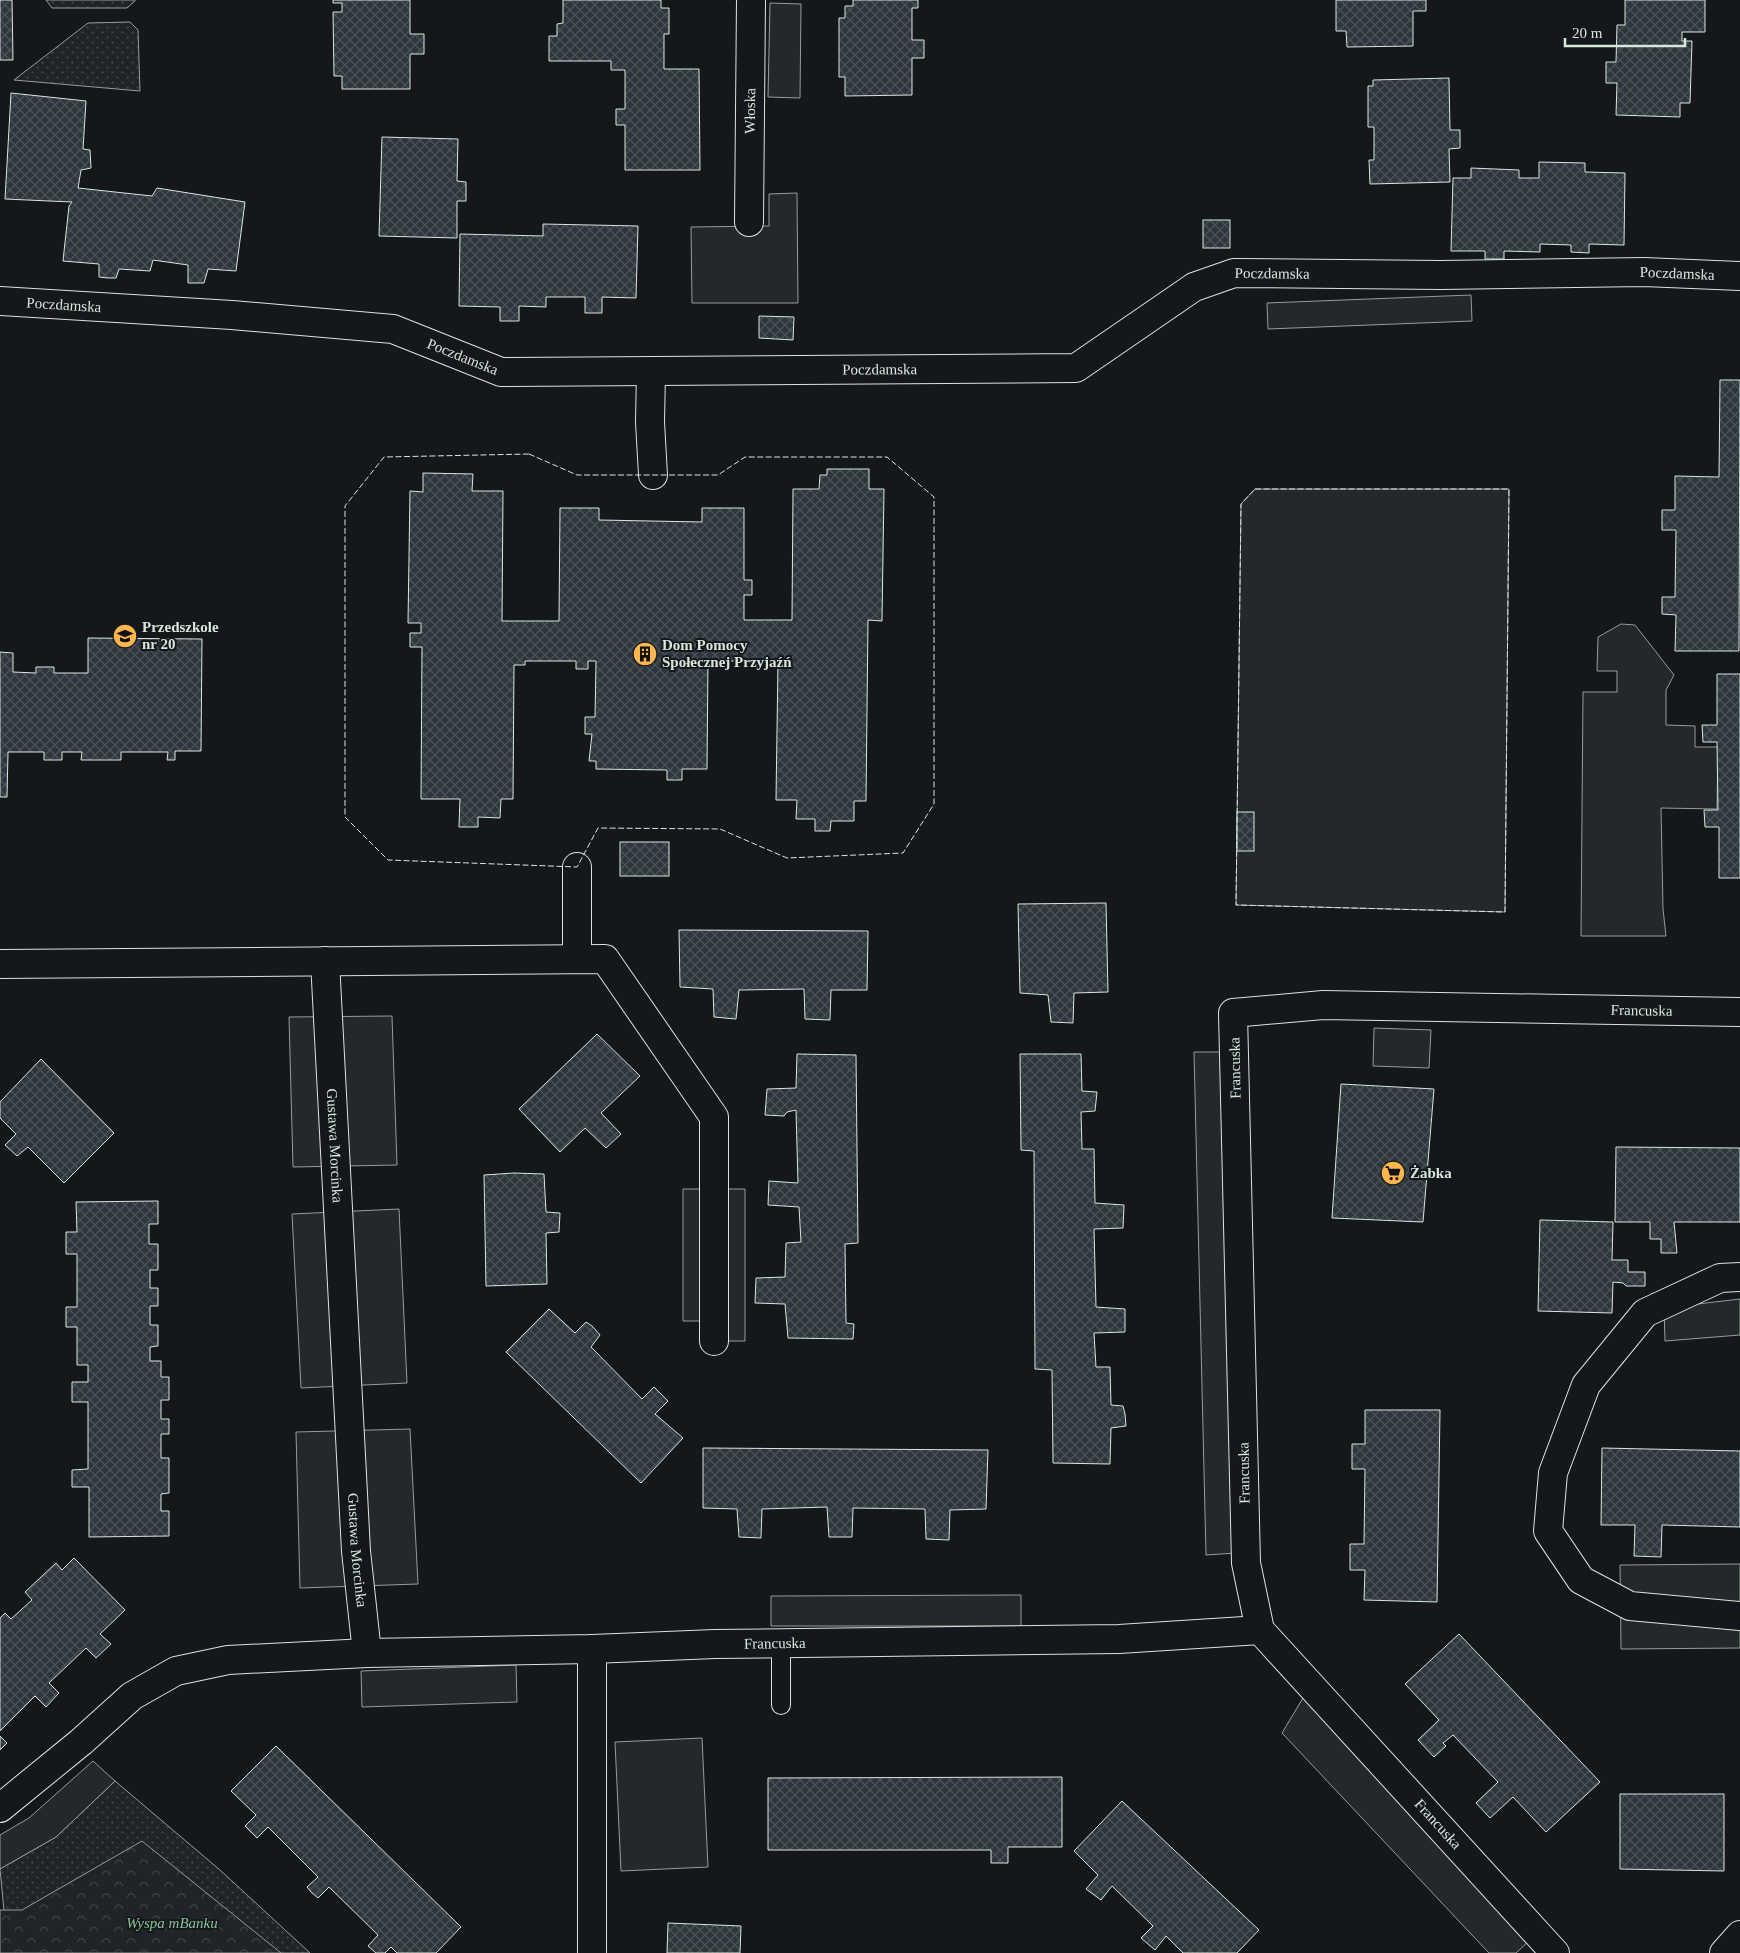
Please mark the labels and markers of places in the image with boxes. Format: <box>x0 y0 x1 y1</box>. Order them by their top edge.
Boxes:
place label: Przedszkole nr 20 <box>142 619 219 652</box>
school or university icon: Przedszkole nr 20 <box>112 623 138 649</box>
place label: Dom Pomocy Społecznej Przyjaźń <box>662 637 792 670</box>
building icon: Dom Pomocy Społecznej Przyjaźń <box>632 641 658 667</box>
supermarket icon: Żabka <box>1380 1160 1406 1186</box>
place label: Żabka <box>1410 1165 1452 1181</box>

